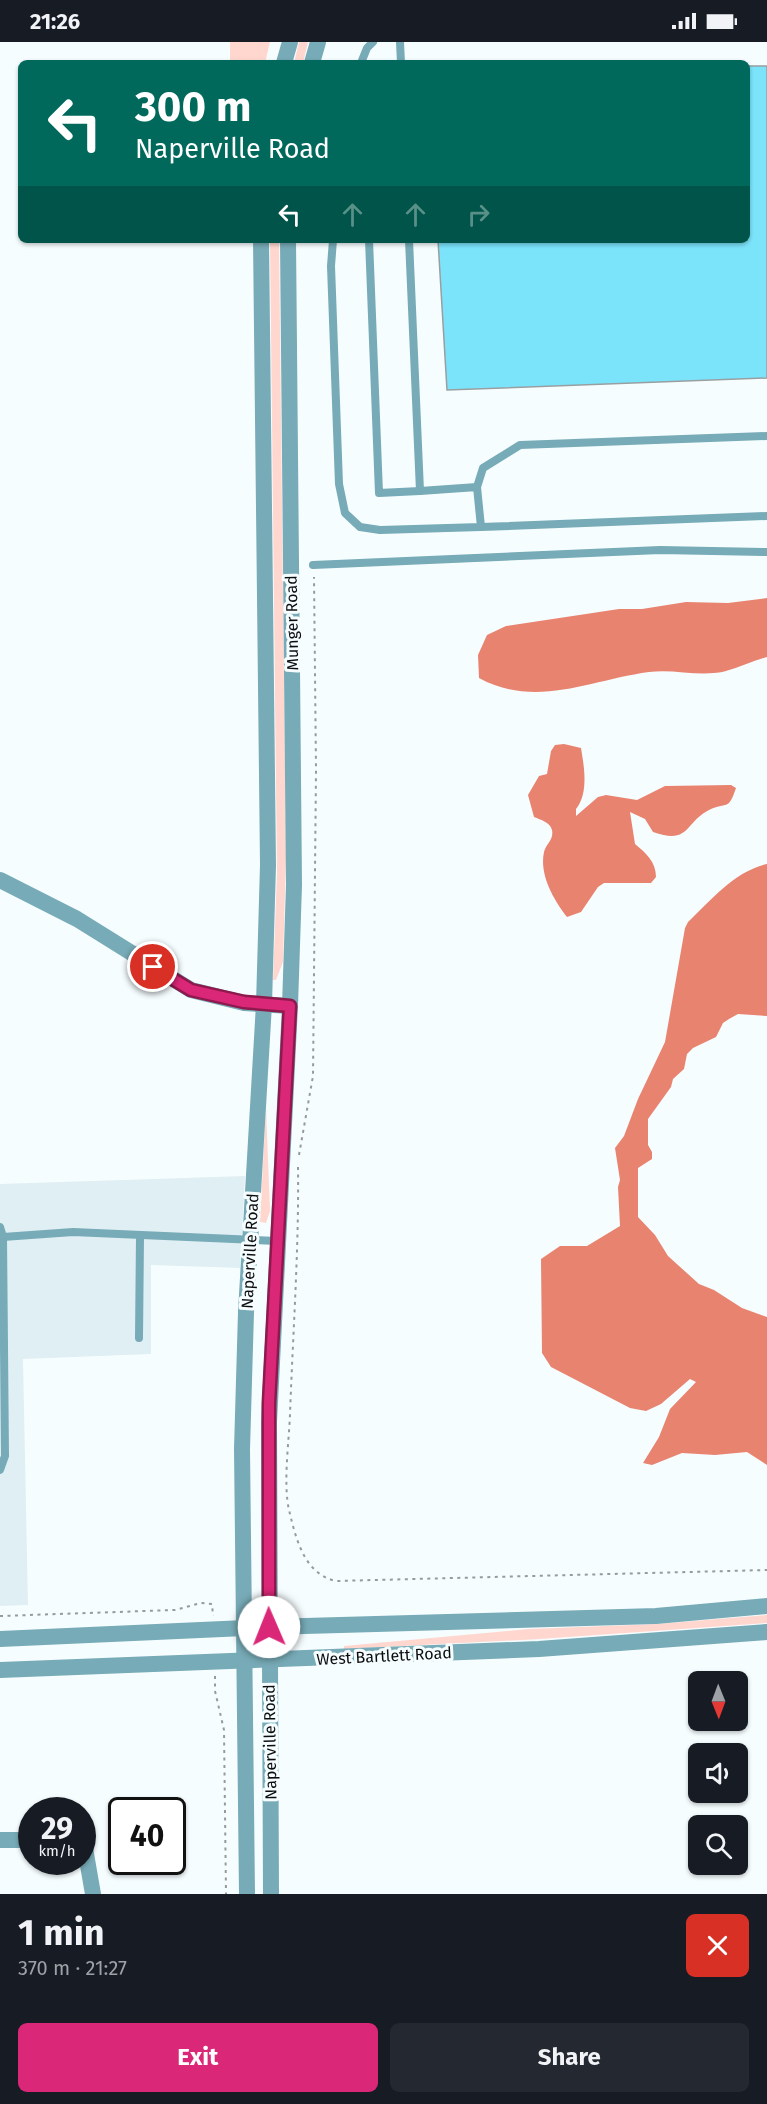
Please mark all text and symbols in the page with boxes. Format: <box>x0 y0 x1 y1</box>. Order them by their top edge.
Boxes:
text: 21:26 <box>30 8 80 35</box>
text: 300 m <box>135 82 251 132</box>
icon: left <box>36 84 114 162</box>
text: Naperville Road <box>135 133 330 165</box>
icon: left <box>273 198 306 231</box>
icon: ahead <box>336 198 369 231</box>
icon: ahead <box>399 198 432 231</box>
icon: right <box>462 198 495 231</box>
street label: Munger Road <box>282 575 302 671</box>
pin <box>127 941 178 992</box>
icon: arrive <box>136 950 169 983</box>
street label: Naperville Road <box>237 1193 263 1309</box>
position arrow <box>237 1595 301 1659</box>
street label: West Bartlett Road <box>316 1643 452 1669</box>
north arrow <box>688 1671 748 1731</box>
map controls <box>688 1671 748 1875</box>
street label: Naperville Road <box>259 1684 281 1800</box>
button: sound <box>688 1743 748 1803</box>
speed limit sign: 40 <box>108 1797 186 1875</box>
text: 29 <box>41 1811 73 1847</box>
button: search <box>688 1815 748 1875</box>
text: km/h <box>38 1842 76 1860</box>
text: 1 min <box>18 1911 105 1955</box>
button: close <box>686 1914 749 1977</box>
text: 370 m · 21:27 <box>18 1956 127 1980</box>
button: Exit <box>18 2023 378 2092</box>
button: Share <box>390 2023 749 2092</box>

